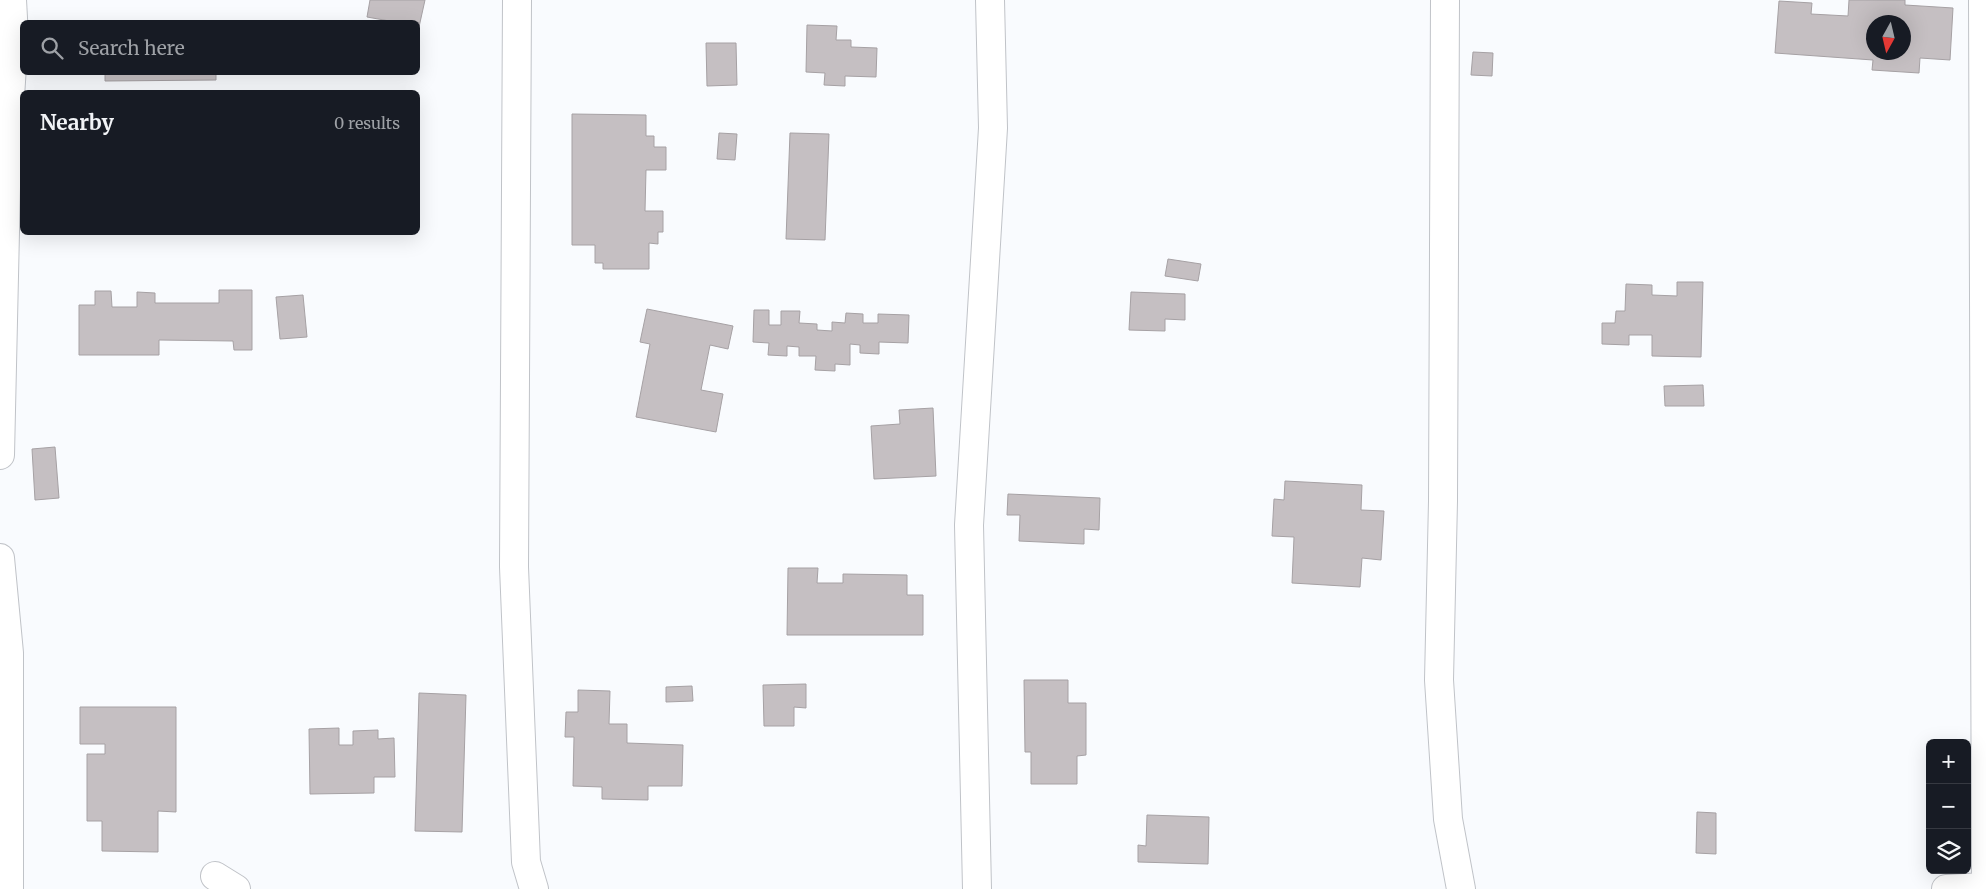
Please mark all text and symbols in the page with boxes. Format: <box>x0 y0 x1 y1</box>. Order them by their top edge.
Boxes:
north arrow <box>1866 15 1911 60</box>
search box <box>20 20 420 75</box>
icon: search <box>38 34 66 62</box>
text: Search here <box>78 36 185 60</box>
text: Nearby <box>40 109 114 136</box>
text: 0 results <box>334 113 400 133</box>
map controls <box>1926 739 1971 874</box>
button: + <box>1926 739 1971 784</box>
button: − <box>1926 784 1971 829</box>
button: layers <box>1926 829 1971 874</box>

